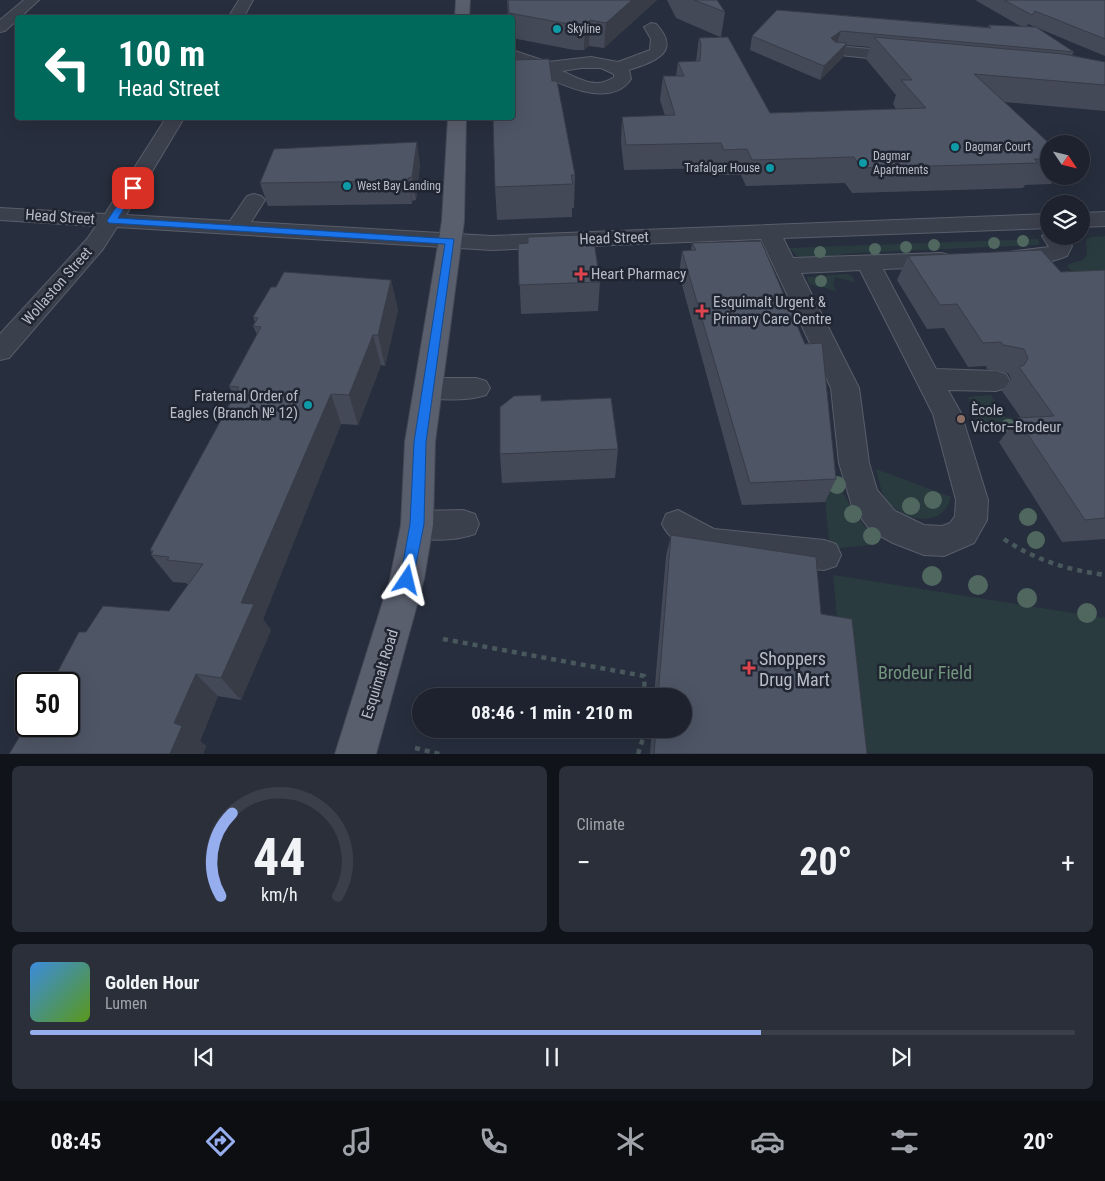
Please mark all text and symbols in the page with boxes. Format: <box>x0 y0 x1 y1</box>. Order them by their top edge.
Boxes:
place label: Skyline <box>567 22 601 36</box>
marker: Skyline <box>551 23 563 35</box>
text: 100 m <box>118 34 205 75</box>
icon: left <box>35 35 100 100</box>
text: Head Street <box>118 76 220 101</box>
north arrow <box>1040 135 1090 185</box>
map controls <box>1040 135 1090 245</box>
place label: Dagmar Court <box>965 140 1031 154</box>
marker: Dagmar Court <box>949 141 961 153</box>
place label: Dagmar Apartments <box>873 149 929 177</box>
marker: Dagmar Apartments <box>857 157 869 169</box>
place label: Trafalgar House <box>684 161 760 175</box>
marker: Trafalgar House <box>764 162 776 174</box>
pin <box>112 167 154 209</box>
icon: arrive <box>119 174 147 202</box>
place label: West Bay Landing <box>357 179 441 193</box>
marker: West Bay Landing <box>341 180 353 192</box>
button: layers <box>1040 195 1090 245</box>
street label: Head Street <box>25 206 95 228</box>
street label: Head Street <box>579 228 649 248</box>
street label: Wollaston Street <box>18 243 96 329</box>
place label: Heart Pharmacy <box>591 265 686 283</box>
marker: Heart Pharmacy <box>575 268 587 280</box>
place label: Esquimalt Urgent & Primary Care Centre <box>713 293 832 328</box>
marker: Esquimalt Urgent & Primary Care Centre <box>695 304 709 318</box>
place label: Fraternal Order of Eagles (Branch № 12) <box>170 387 298 422</box>
marker: Fraternal Order of Eagles (Branch № 12) <box>302 399 314 411</box>
place label: Ècole Victor–Brodeur <box>971 401 1062 436</box>
marker: Ècole Victor–Brodeur <box>955 413 967 425</box>
position arrow <box>380 553 432 605</box>
street label: Esquimalt Road <box>358 627 402 721</box>
place label: Shoppers Drug Mart <box>759 648 830 690</box>
marker: Shoppers Drug Mart <box>743 662 755 674</box>
park label: Brodeur Field <box>878 662 972 683</box>
speed limit sign: 50 <box>15 672 80 737</box>
text: 08:46 · 1 min · 210 m <box>471 701 633 724</box>
text: Climate <box>577 815 625 834</box>
text: 44 <box>253 827 306 888</box>
text: 20° <box>799 840 852 884</box>
text: − <box>577 846 591 879</box>
text: + <box>1061 846 1075 879</box>
text: km/h <box>261 884 298 905</box>
text: Golden Hour <box>105 971 199 994</box>
text: Lumen <box>105 994 147 1013</box>
icon: previous <box>190 1043 218 1071</box>
icon: pause <box>538 1043 566 1071</box>
icon: next <box>887 1043 915 1071</box>
icon: directions <box>203 1124 238 1159</box>
icon: music <box>340 1124 375 1159</box>
icon: phone <box>476 1124 511 1159</box>
icon: climate <box>613 1124 648 1159</box>
icon: car <box>750 1124 785 1159</box>
icon: filters <box>887 1124 922 1159</box>
text: 08:45 <box>51 1129 101 1154</box>
text: 20° <box>1023 1129 1054 1154</box>

